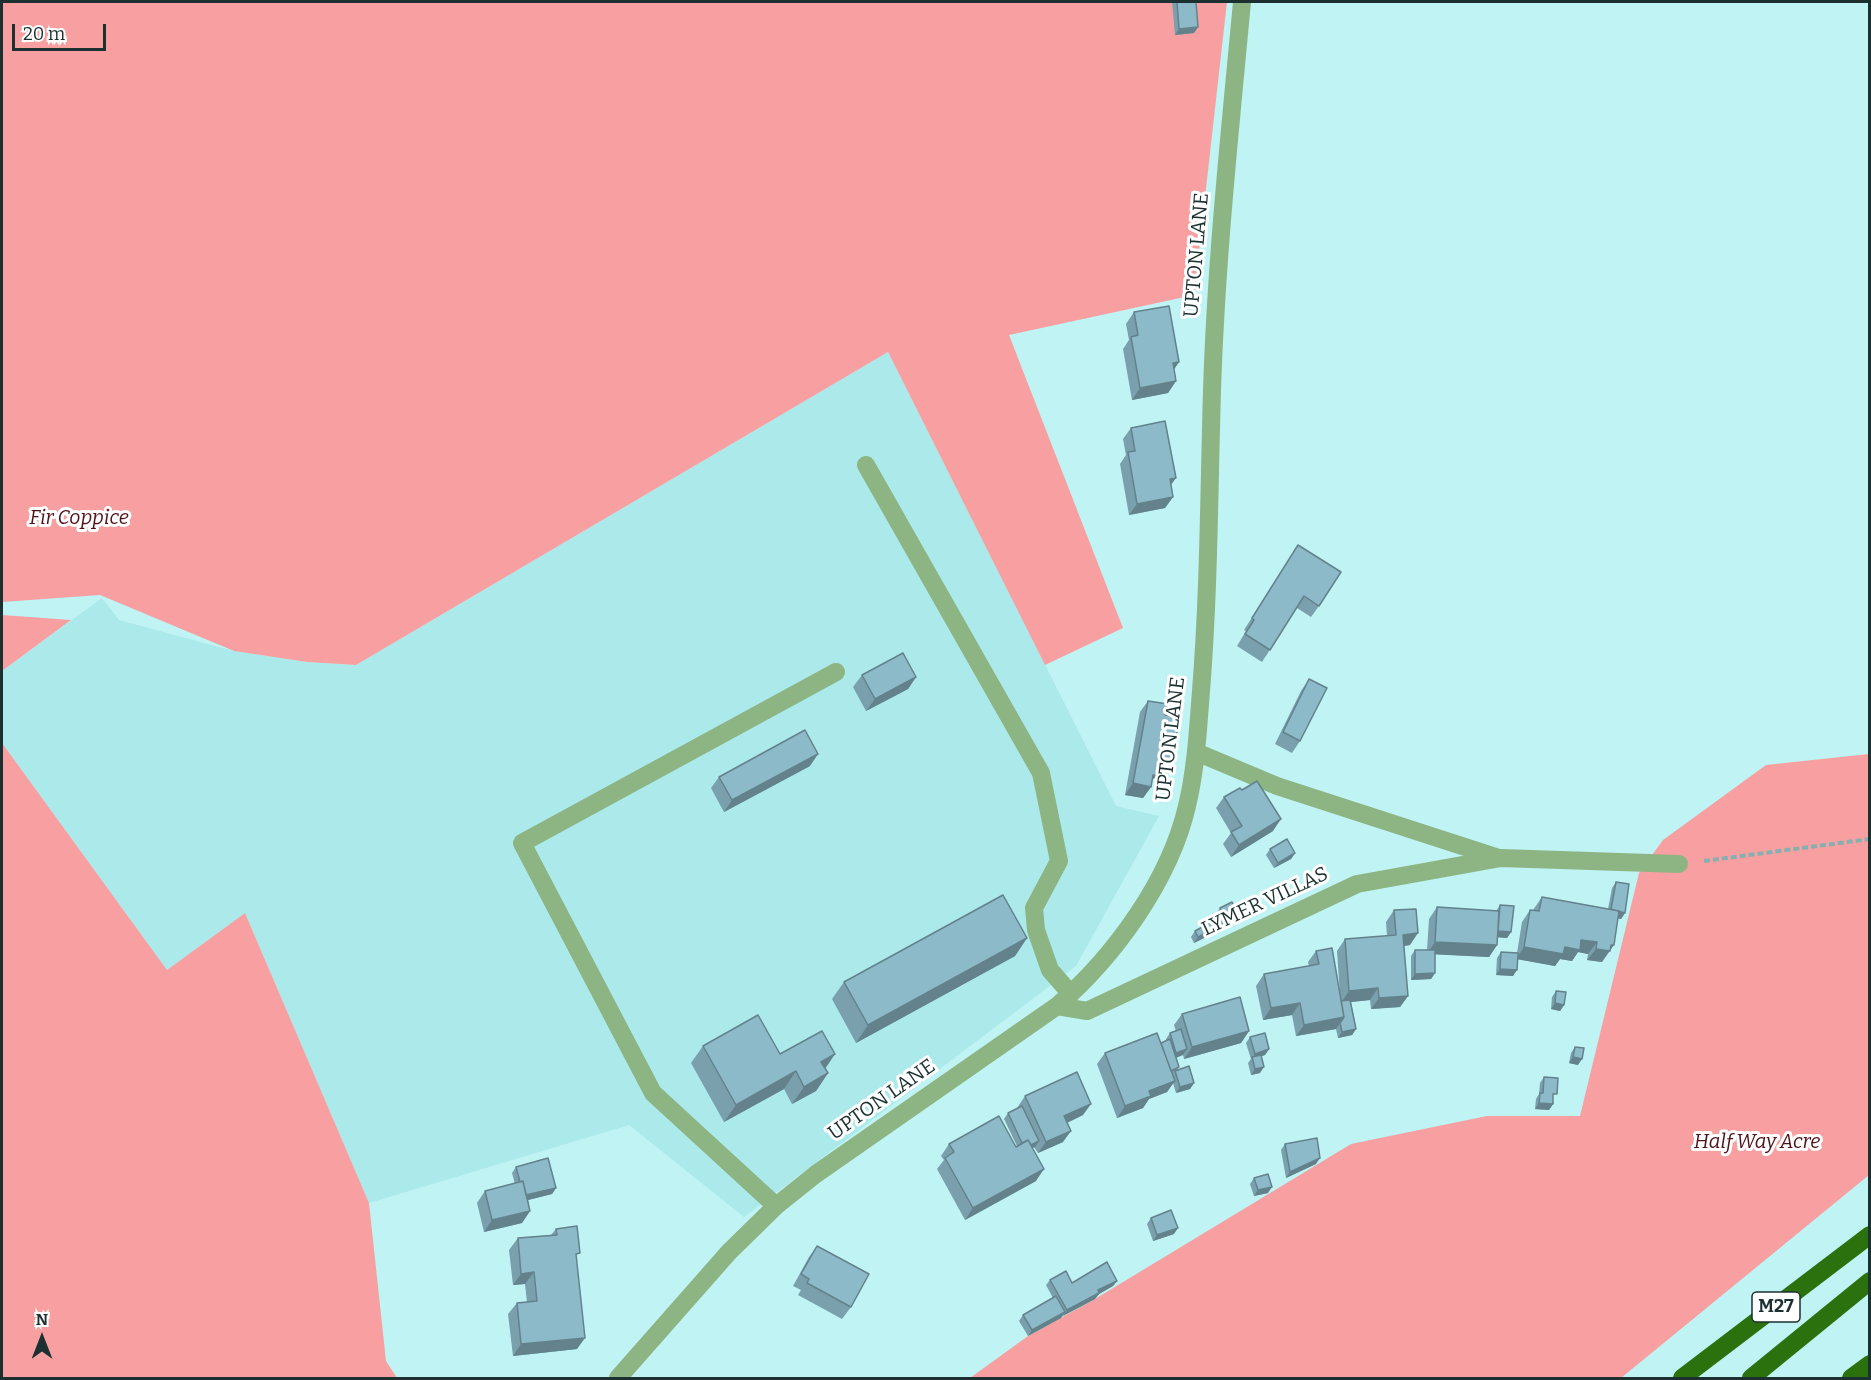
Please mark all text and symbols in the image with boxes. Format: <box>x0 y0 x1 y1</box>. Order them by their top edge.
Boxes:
scale bar <box>15 12 110 50</box>
text: 20 m <box>23 23 65 45</box>
street label: UPTON LANE <box>1180 192 1214 318</box>
park label: Fir Coppice <box>29 506 129 530</box>
street label: UPTON LANE <box>1151 676 1191 802</box>
street label: LYMER VILLAS <box>1198 862 1332 942</box>
street label: UPTON LANE <box>824 1054 940 1146</box>
park label: Half Way Acre <box>1694 1130 1820 1154</box>
road number: M27 <box>1752 1292 1800 1322</box>
north arrow <box>12 1308 72 1368</box>
text: N <box>36 1310 48 1329</box>

